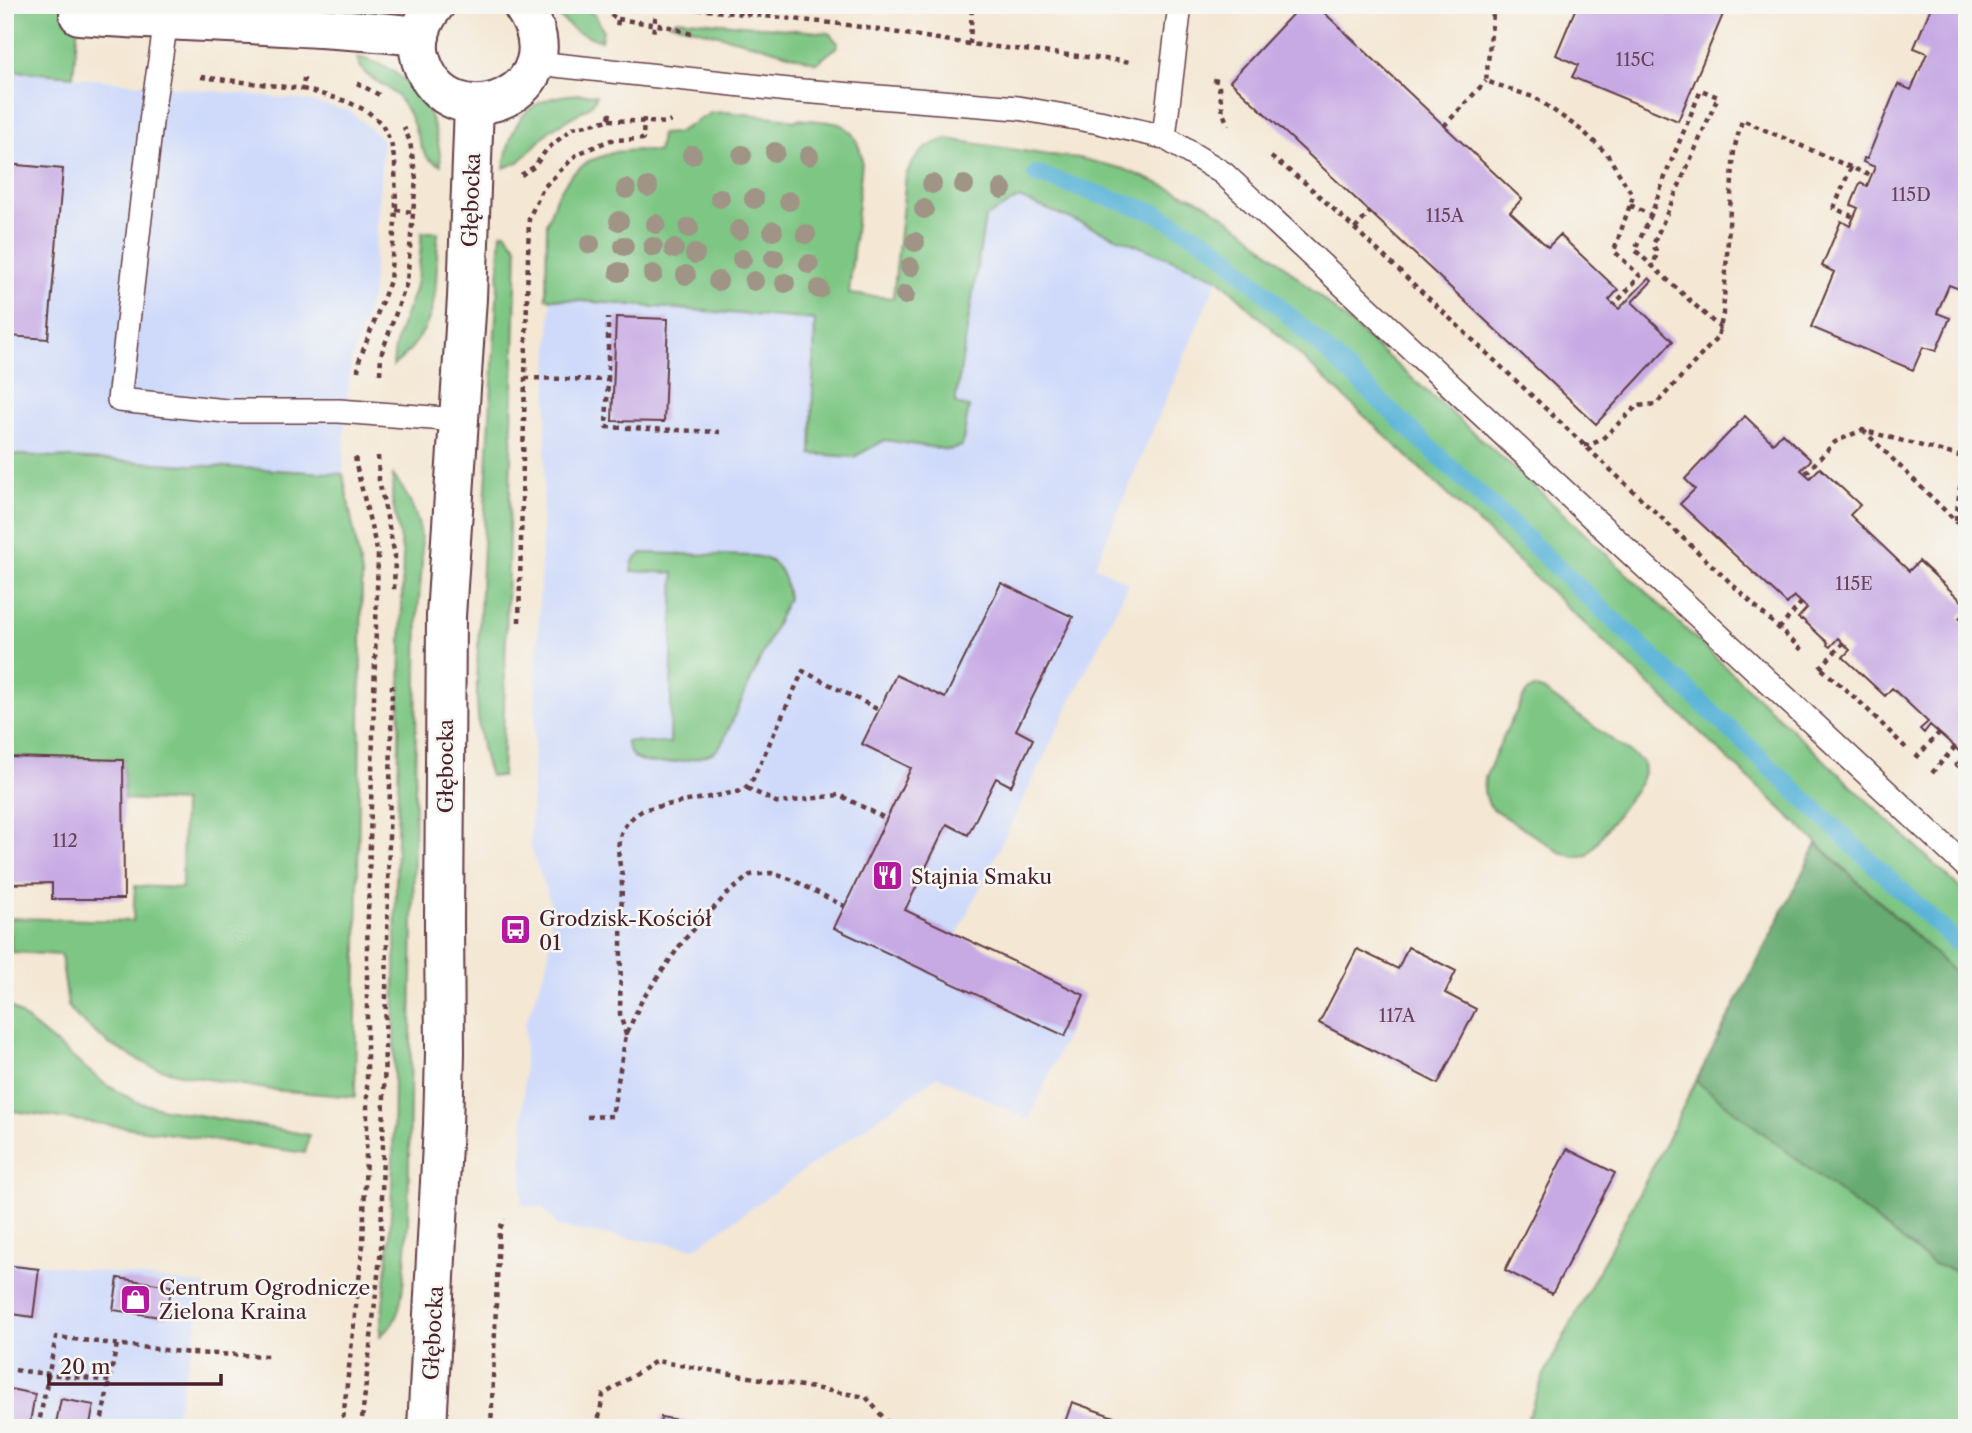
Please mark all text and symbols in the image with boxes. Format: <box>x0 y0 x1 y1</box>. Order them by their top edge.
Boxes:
house number: 115C <box>1616 49 1654 71</box>
street label: Głębocka <box>457 151 485 248</box>
house number: 115D <box>1891 184 1931 206</box>
house number: 115A <box>1426 205 1465 227</box>
house number: 115E <box>1835 573 1873 595</box>
street label: Głębocka <box>433 718 458 813</box>
house number: 112 <box>52 830 78 852</box>
restaurant icon: Stajnia Smaku <box>871 859 905 893</box>
place label: Stajnia Smaku <box>911 864 1052 889</box>
place label: Grodzisk-Kościół 01 <box>539 906 712 955</box>
bus stop icon: Grodzisk-Kościół 01 <box>499 913 533 947</box>
house number: 117A <box>1379 1005 1416 1027</box>
place label: Centrum Ogrodnicze Zielona Kraina <box>159 1275 370 1324</box>
shop icon: Centrum Ogrodnicze Zielona Kraina <box>119 1282 153 1316</box>
street label: Głębocka <box>418 1284 448 1381</box>
scale bar <box>49 1342 220 1386</box>
text: 20 m <box>60 1354 111 1379</box>

